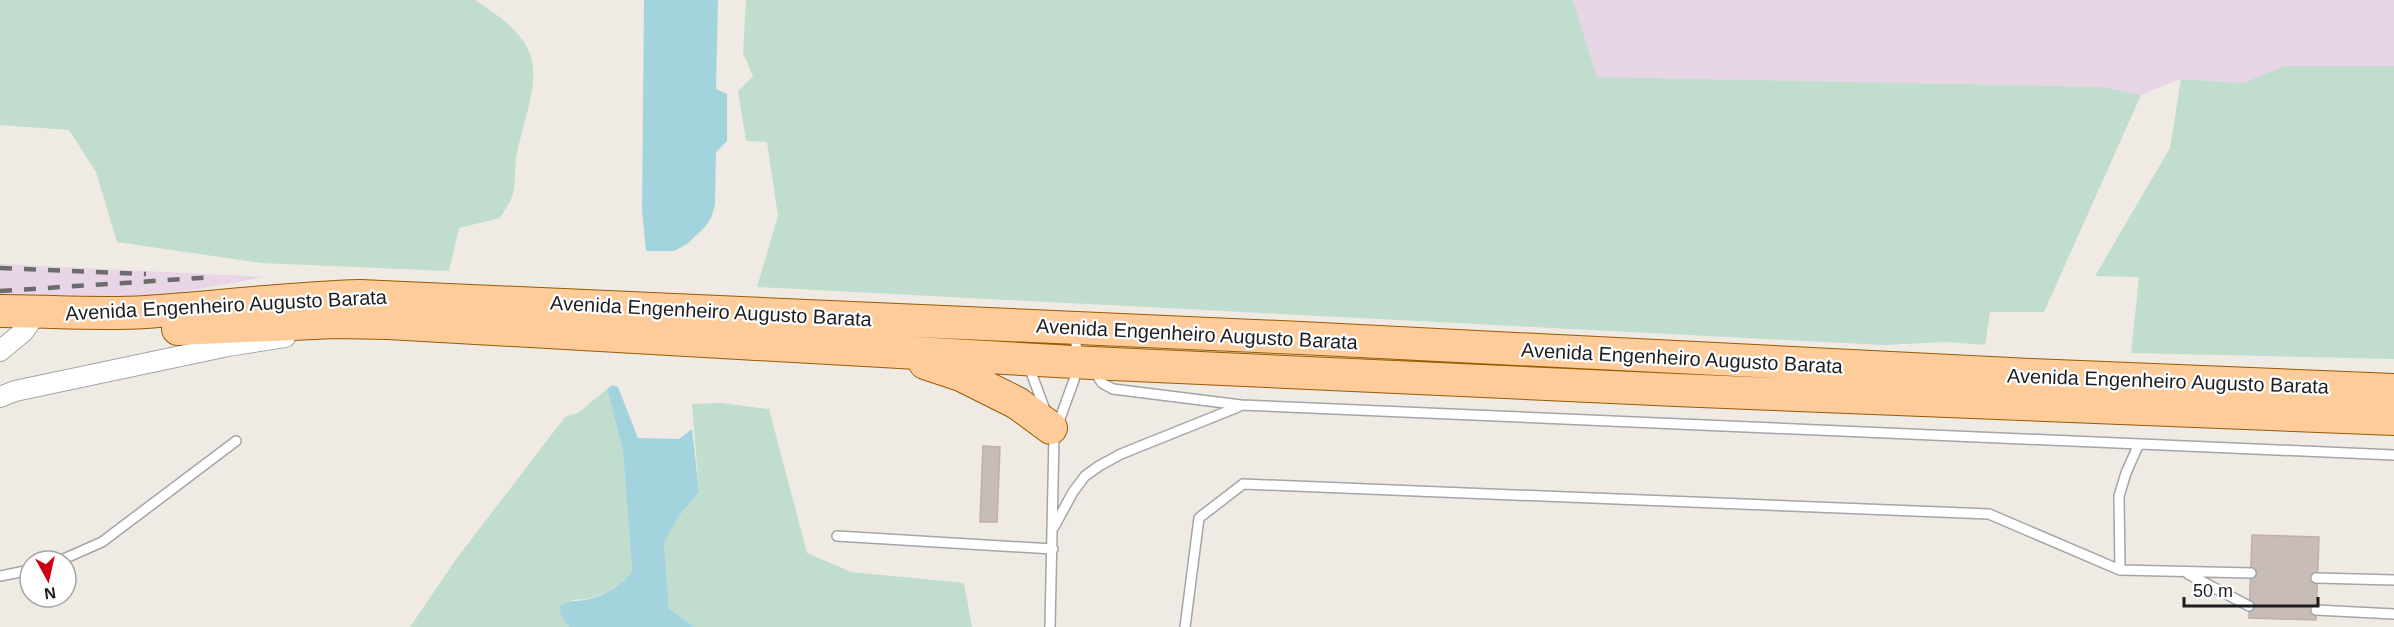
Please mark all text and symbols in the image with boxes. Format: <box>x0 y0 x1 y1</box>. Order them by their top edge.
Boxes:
street label: Avenida Engenheiro Augusto Barata <box>65 286 388 324</box>
street label: Avenida Engenheiro Augusto Barata <box>550 292 873 330</box>
street label: Avenida Engenheiro Augusto Barata <box>1036 315 1359 353</box>
street label: Avenida Engenheiro Augusto Barata <box>1521 339 1844 377</box>
street label: Avenida Engenheiro Augusto Barata <box>2007 364 2330 398</box>
north arrow <box>18 549 78 609</box>
scale bar <box>2184 570 2318 608</box>
text: 50 m <box>2193 581 2233 601</box>
text: N <box>43 584 57 603</box>

